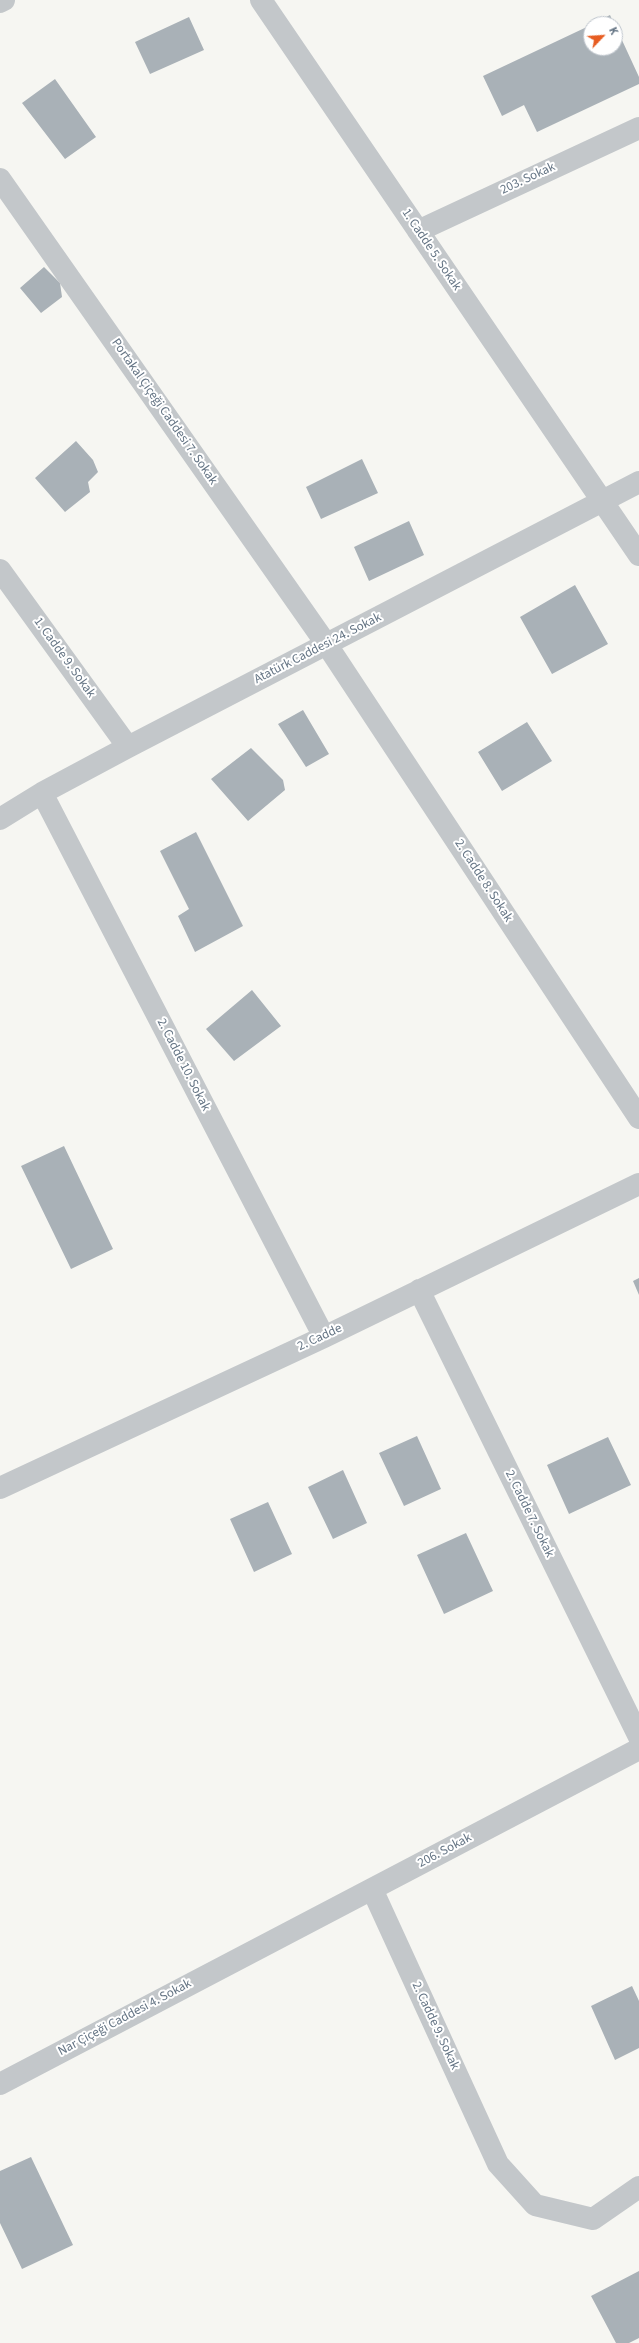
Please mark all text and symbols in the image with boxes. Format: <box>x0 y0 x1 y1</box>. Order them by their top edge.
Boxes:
north arrow <box>583 16 623 56</box>
text: K <box>605 25 622 37</box>
street label: 203. Sokak <box>498 160 558 198</box>
street label: 1. Cadde 5. Sokak <box>398 206 464 294</box>
street label: Portakal Çiçeği Caddesi 7. Sokak <box>108 336 220 488</box>
street label: Atatürk Caddesi 24. Sokak <box>252 610 384 688</box>
street label: 1. Cadde 9. Sokak <box>30 615 98 701</box>
street label: 2. Cadde 8. Sokak <box>450 837 516 925</box>
street label: 2. Cadde 10. Sokak <box>153 1016 213 1114</box>
street label: 2. Cadde <box>295 1321 345 1355</box>
street label: 2. Cadde 7. Sokak <box>501 1468 557 1560</box>
street label: 206. Sokak <box>416 1830 474 1872</box>
street label: Nar Çiçeği Caddesi 4. Sokak <box>56 1976 194 2060</box>
street label: 2. Cadde 9. Sokak <box>408 1980 462 2072</box>

